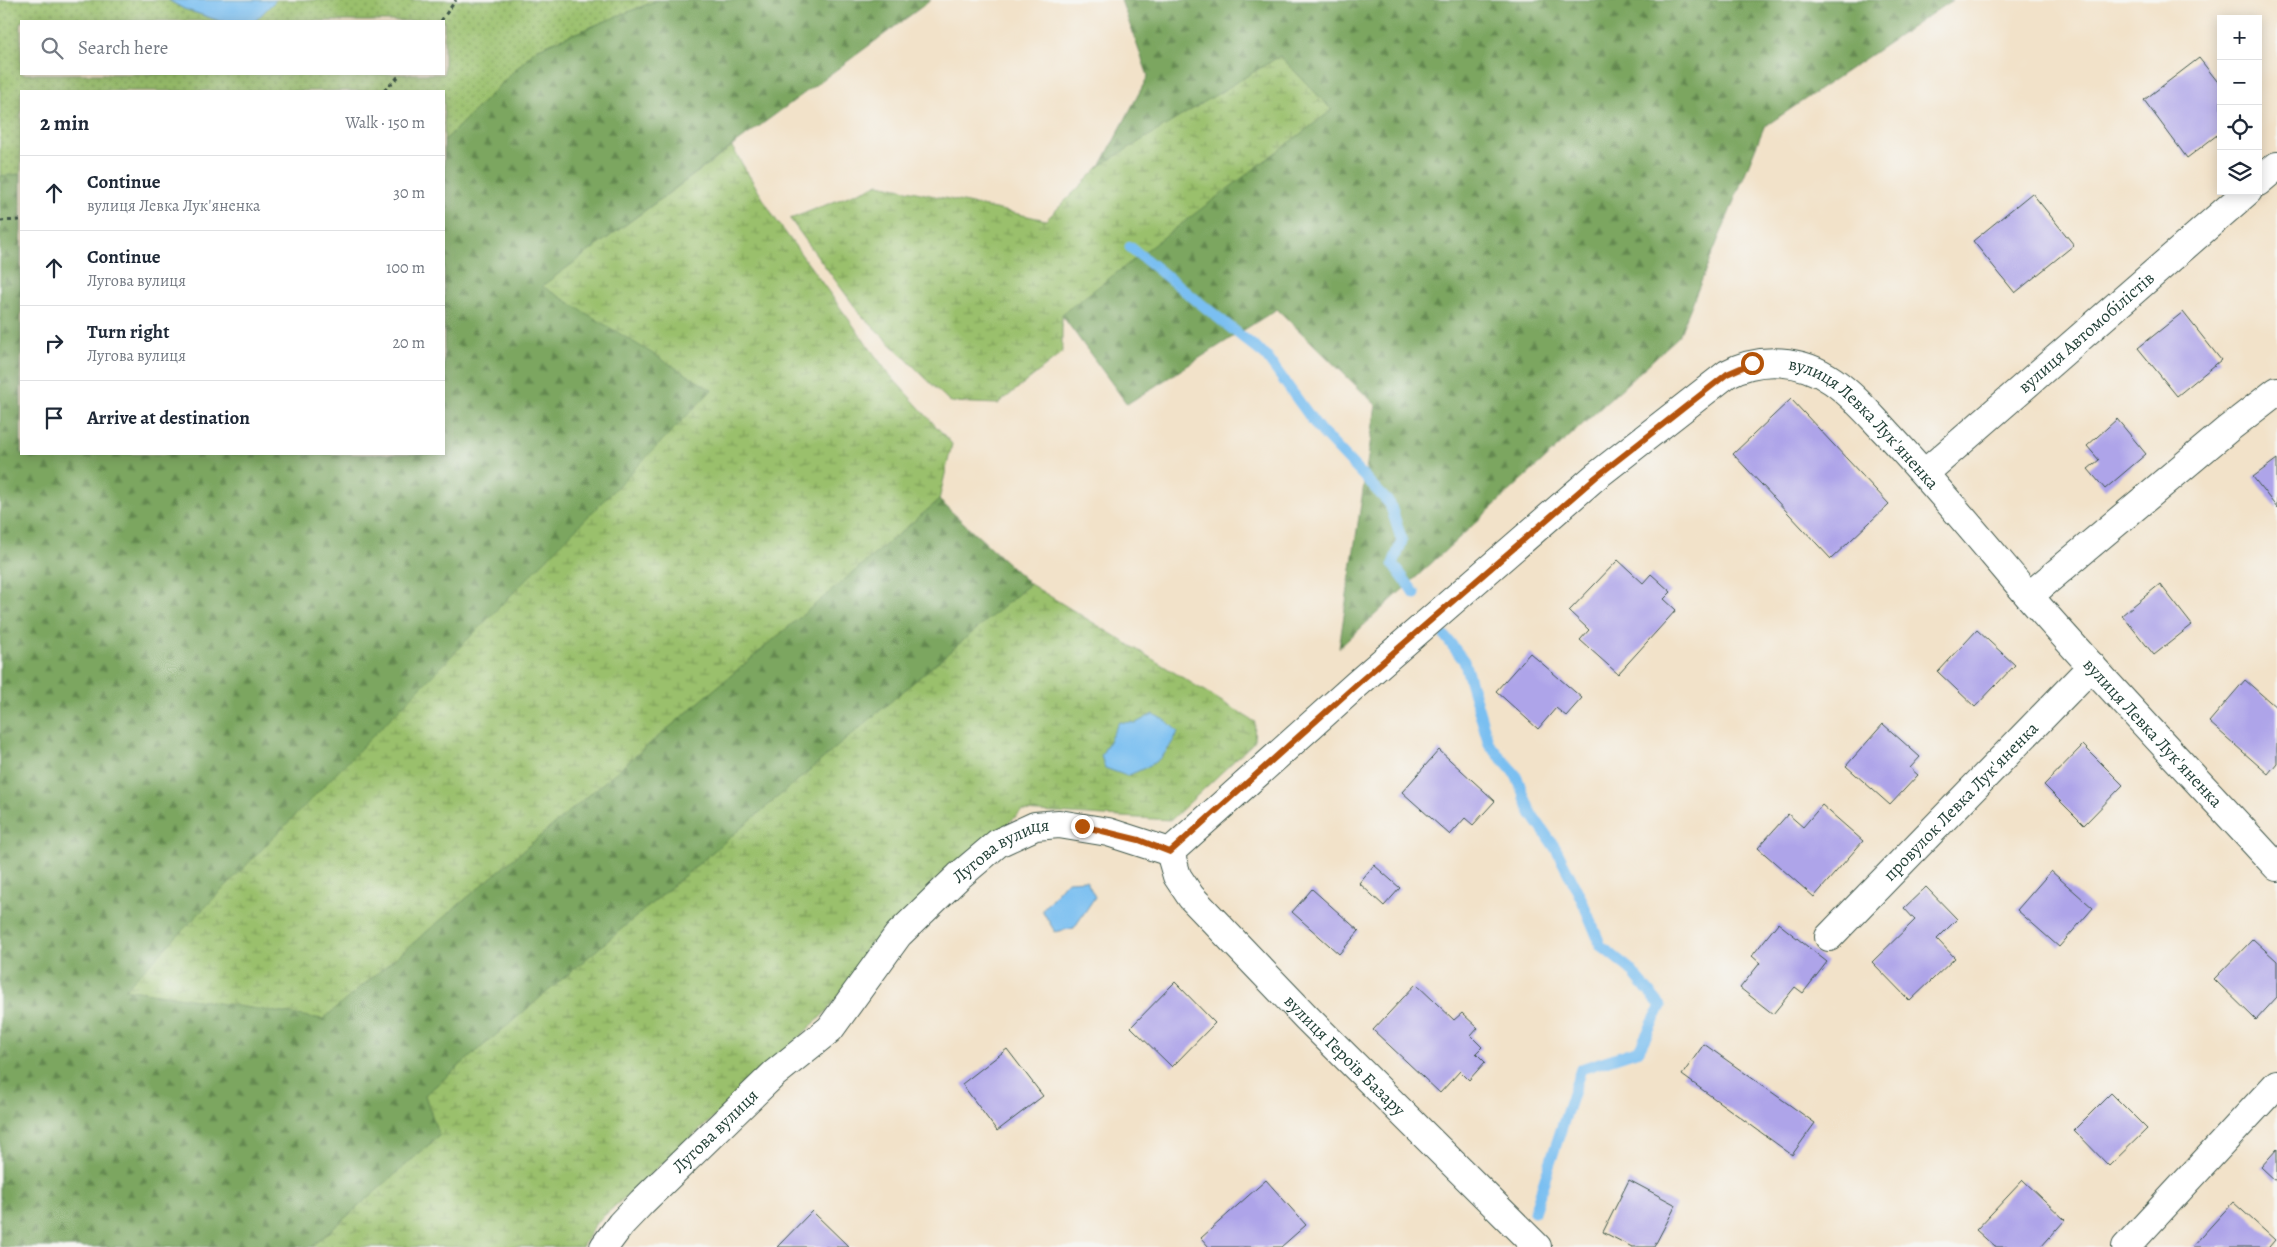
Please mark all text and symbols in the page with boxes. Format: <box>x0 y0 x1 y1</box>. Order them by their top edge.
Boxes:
map controls <box>2217 15 2262 195</box>
button: + <box>2217 15 2262 60</box>
search box <box>20 20 445 75</box>
icon: search <box>38 34 66 62</box>
text: Search here <box>78 35 168 61</box>
button: − <box>2217 60 2262 105</box>
button: locate <box>2217 105 2262 150</box>
text: 2 min <box>40 109 89 137</box>
text: Walk · 150 m <box>345 112 425 134</box>
button: layers <box>2217 150 2262 195</box>
text: Continue <box>87 169 161 195</box>
icon: ahead <box>40 179 68 207</box>
text: 30 m <box>393 182 425 204</box>
text: вулиця Левка Лук'яненка <box>87 195 260 217</box>
text: Continue <box>87 244 161 270</box>
icon: ahead <box>40 254 68 282</box>
text: 100 m <box>386 257 425 279</box>
street label: вулиця Автомобілістів <box>2013 266 2159 398</box>
text: Лугова вулиця <box>87 270 186 292</box>
text: Turn right <box>87 319 169 345</box>
icon: right <box>40 329 68 357</box>
text: 20 m <box>392 332 425 354</box>
text: Лугова вулиця <box>87 345 186 367</box>
street label: вулиця Левка Лук'яненка <box>1787 351 1945 495</box>
route start <box>1741 352 1764 375</box>
icon: arrive <box>40 404 68 432</box>
text: Arrive at destination <box>87 405 250 431</box>
street label: вулиця Левка Лук'яненка <box>2078 653 2228 813</box>
street label: провулок Левка Лук'яненка <box>1878 716 2044 886</box>
street label: Лугова вулиця <box>947 813 1050 889</box>
route end <box>1071 815 1094 838</box>
street label: вулиця Героїв Базару <box>1279 989 1411 1122</box>
street label: Лугова вулиця <box>667 1084 764 1178</box>

